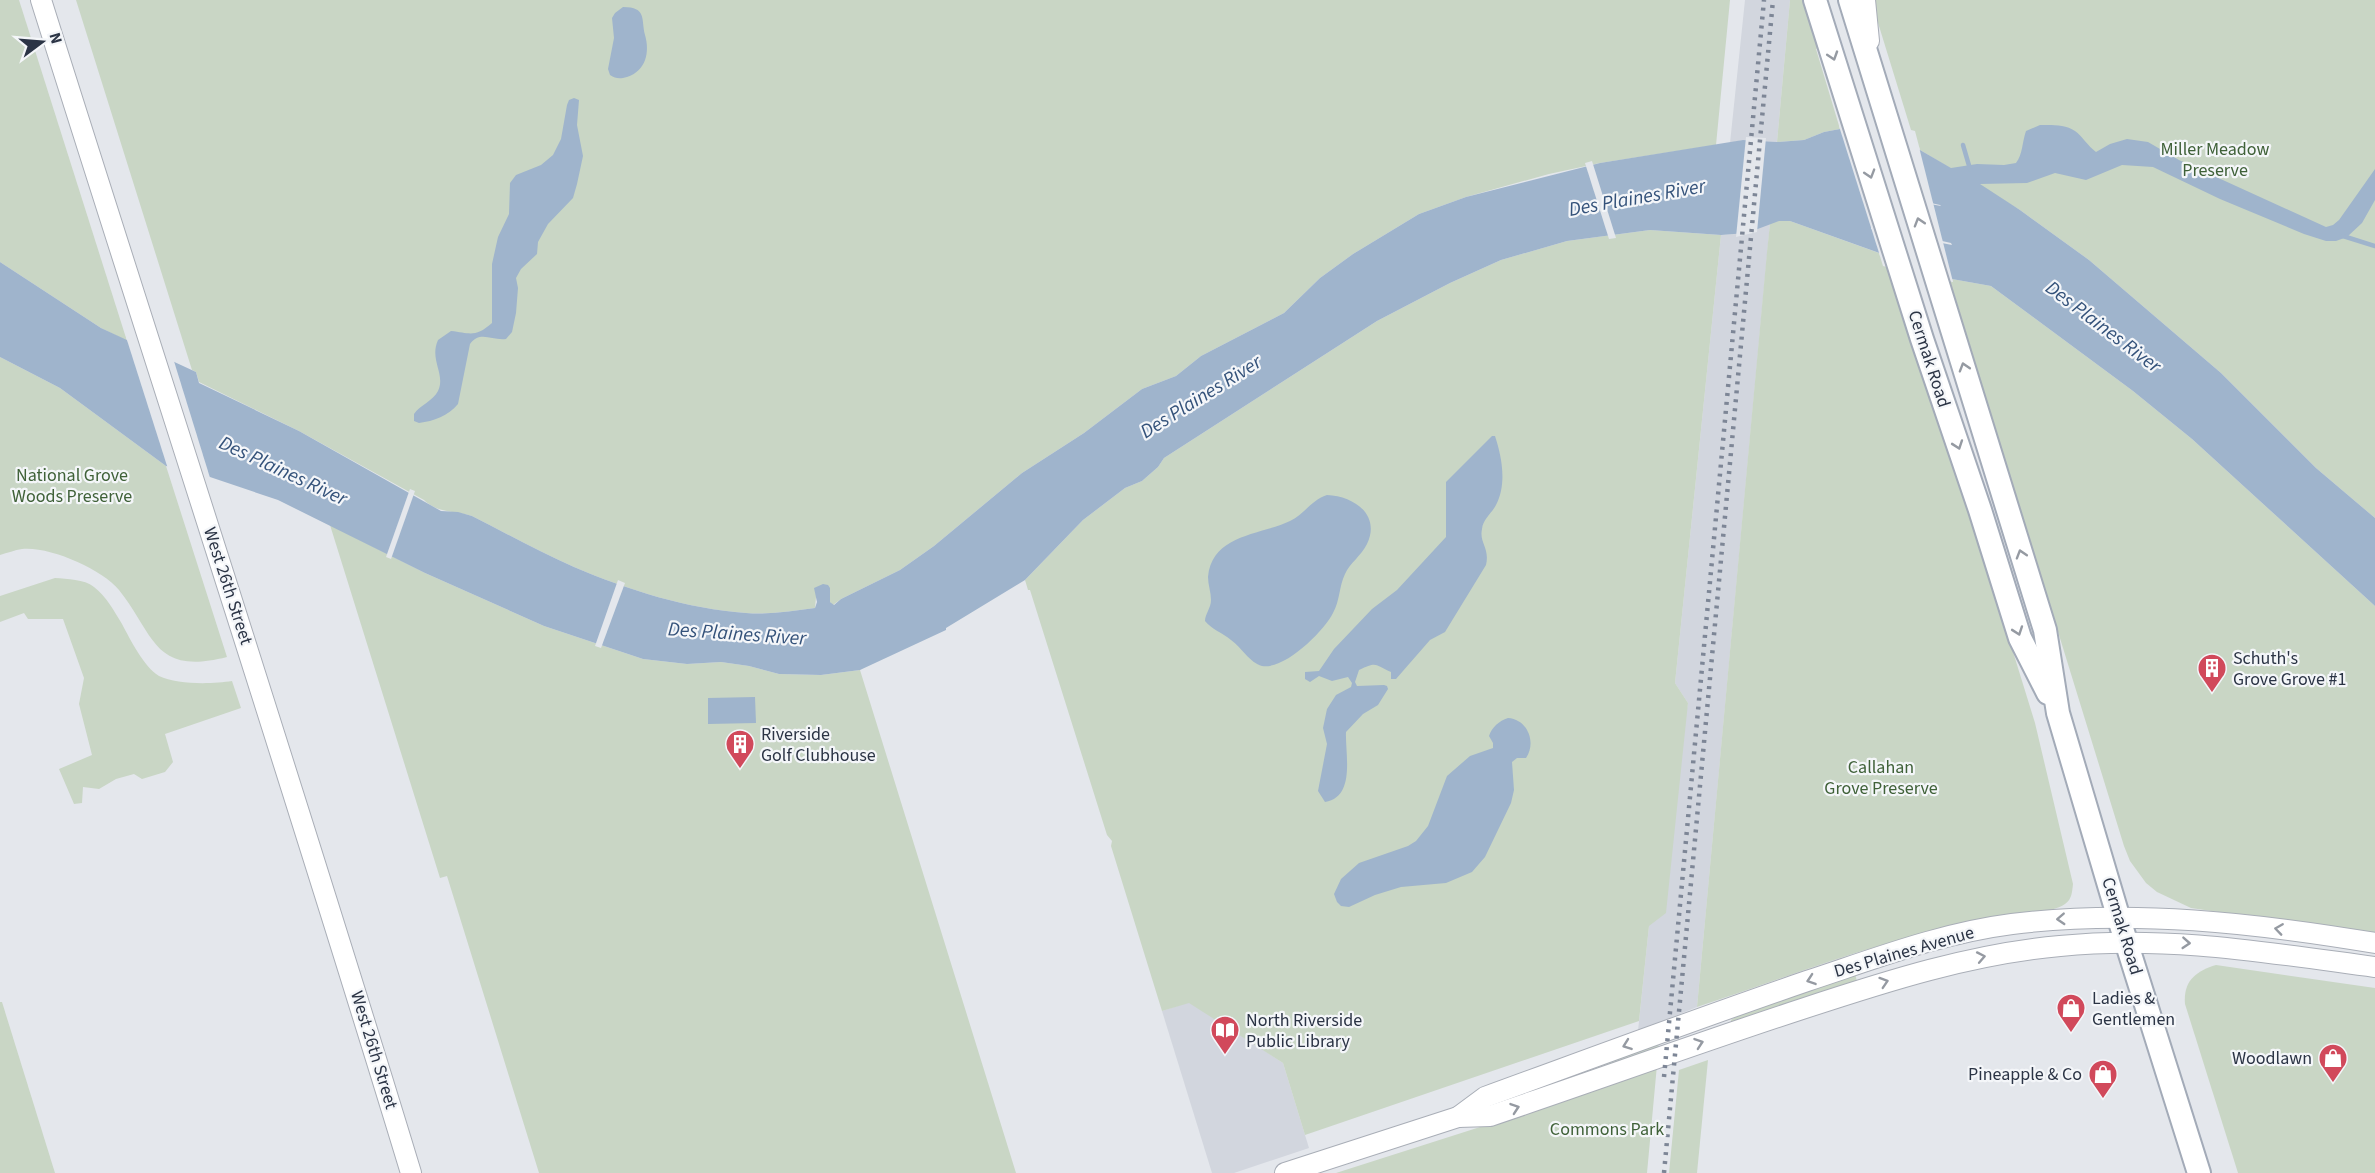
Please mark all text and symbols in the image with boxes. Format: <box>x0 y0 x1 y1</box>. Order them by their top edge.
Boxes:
north arrow <box>12 12 72 72</box>
text: N <box>43 30 67 46</box>
one-way arrow <box>1826 50 1838 61</box>
park label: Miller Meadow Preserve <box>2161 137 2270 183</box>
one-way arrow <box>1863 168 1875 179</box>
water label: Des Plaines River <box>1566 172 1709 224</box>
one-way arrow <box>1914 217 1926 228</box>
water label: Des Plaines River <box>2039 274 2168 380</box>
street label: Cermak Road <box>1902 307 1956 411</box>
water label: Des Plaines River <box>1135 348 1268 446</box>
one-way arrow <box>1959 362 1971 373</box>
water label: Des Plaines River <box>214 429 353 513</box>
one-way arrow <box>1951 439 1963 450</box>
park label: National Grove Woods Preserve <box>12 463 132 509</box>
street label: West 26th Street <box>197 524 259 648</box>
one-way arrow <box>2016 549 2028 560</box>
water label: Des Plaines River <box>667 615 808 653</box>
one-way arrow <box>2011 625 2023 636</box>
place label: Schuth's Grove Grove #1 <box>2233 646 2346 692</box>
building icon: Schuth's Grove Grove #1 <box>2196 652 2228 694</box>
place label: Riverside Golf Clubhouse <box>761 722 876 768</box>
building icon: Riverside Golf Clubhouse <box>724 728 756 770</box>
park label: Callahan Grove Preserve <box>1824 755 1938 801</box>
street label: Cermak Road <box>2095 874 2149 978</box>
one-way arrow <box>2056 913 2065 926</box>
street label: Des Plaines Avenue <box>1831 920 1977 984</box>
one-way arrow <box>2275 923 2284 935</box>
one-way arrow <box>2181 936 2190 949</box>
one-way arrow <box>1976 951 1986 964</box>
one-way arrow <box>1806 973 1817 985</box>
one-way arrow <box>1878 977 1889 989</box>
place label: Ladies & Gentlemen <box>2092 986 2175 1032</box>
street label: West 26th Street <box>344 988 404 1112</box>
shop icon: Ladies & Gentlemen <box>2055 992 2087 1034</box>
place label: North Riverside Public Library <box>1246 1008 1362 1054</box>
library icon: North Riverside Public Library <box>1209 1014 1241 1056</box>
one-way arrow <box>1622 1037 1633 1050</box>
one-way arrow <box>1693 1038 1704 1051</box>
shop icon: Woodlawn <box>2317 1042 2349 1084</box>
place label: Woodlawn <box>2232 1046 2312 1071</box>
shop icon: Pineapple & Co <box>2087 1058 2119 1100</box>
place label: Pineapple & Co <box>1968 1062 2082 1087</box>
one-way arrow <box>1509 1102 1520 1115</box>
park label: Commons Park <box>1550 1117 1664 1142</box>

